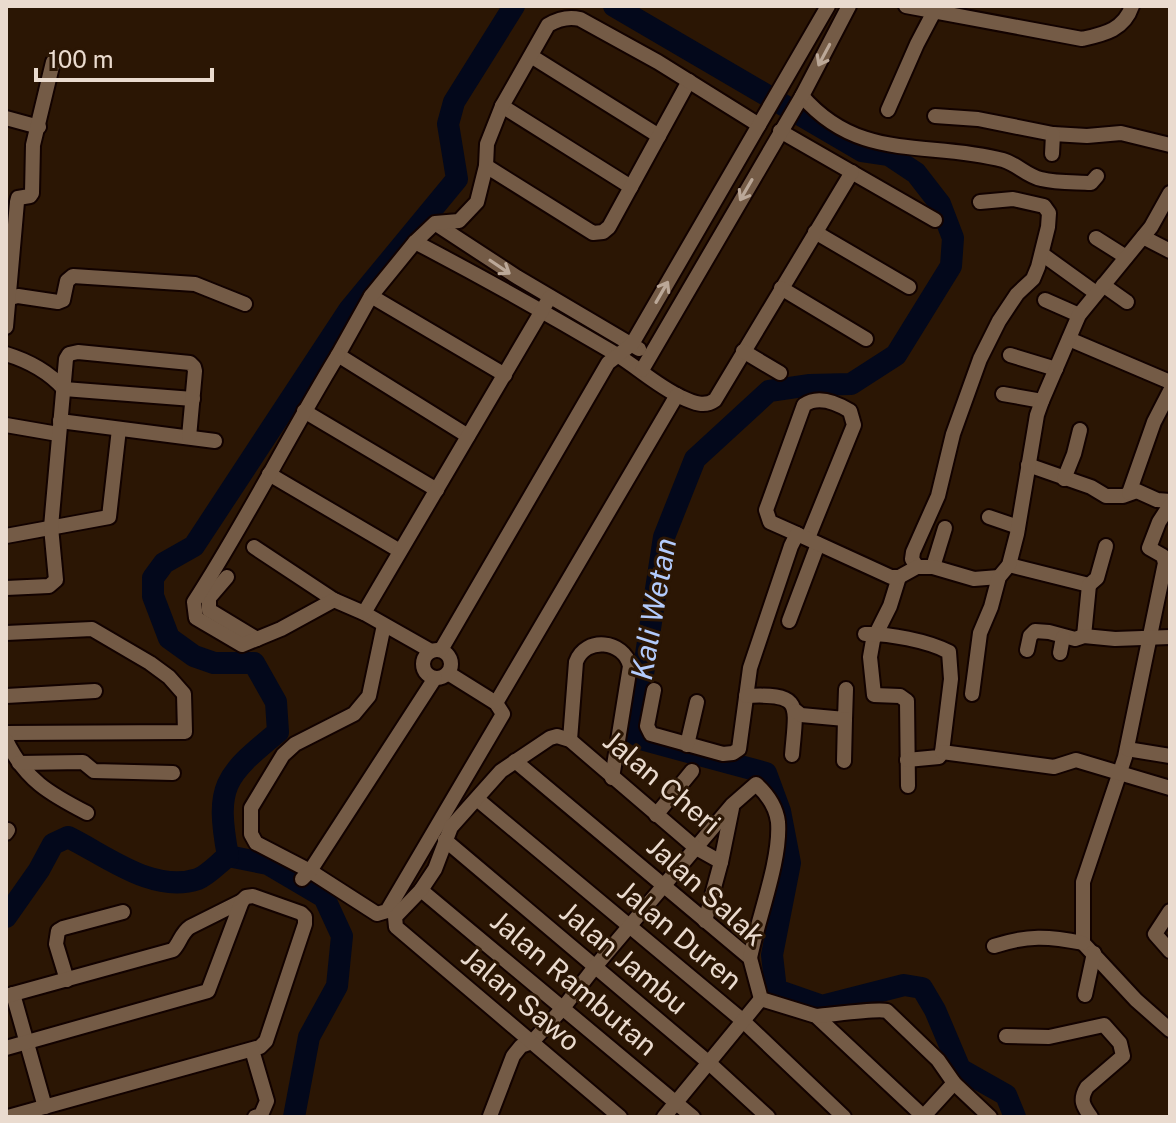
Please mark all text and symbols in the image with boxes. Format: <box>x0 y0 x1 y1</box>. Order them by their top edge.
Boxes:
scale bar <box>36 32 212 82</box>
one-way arrow <box>815 42 831 66</box>
text: 100 m <box>48 45 114 73</box>
one-way arrow <box>738 178 754 201</box>
one-way arrow <box>489 258 511 275</box>
one-way arrow <box>654 281 670 304</box>
water label: Kali Wetan <box>623 535 683 683</box>
street label: Jalan Cheri <box>597 723 727 840</box>
street label: Jalan Salak <box>641 829 772 952</box>
street label: Jalan Duren <box>612 873 749 996</box>
street label: Jalan Jambu <box>554 895 695 1021</box>
street label: Jalan Rambutan <box>484 903 664 1062</box>
street label: Jalan Sawo <box>455 940 587 1058</box>

